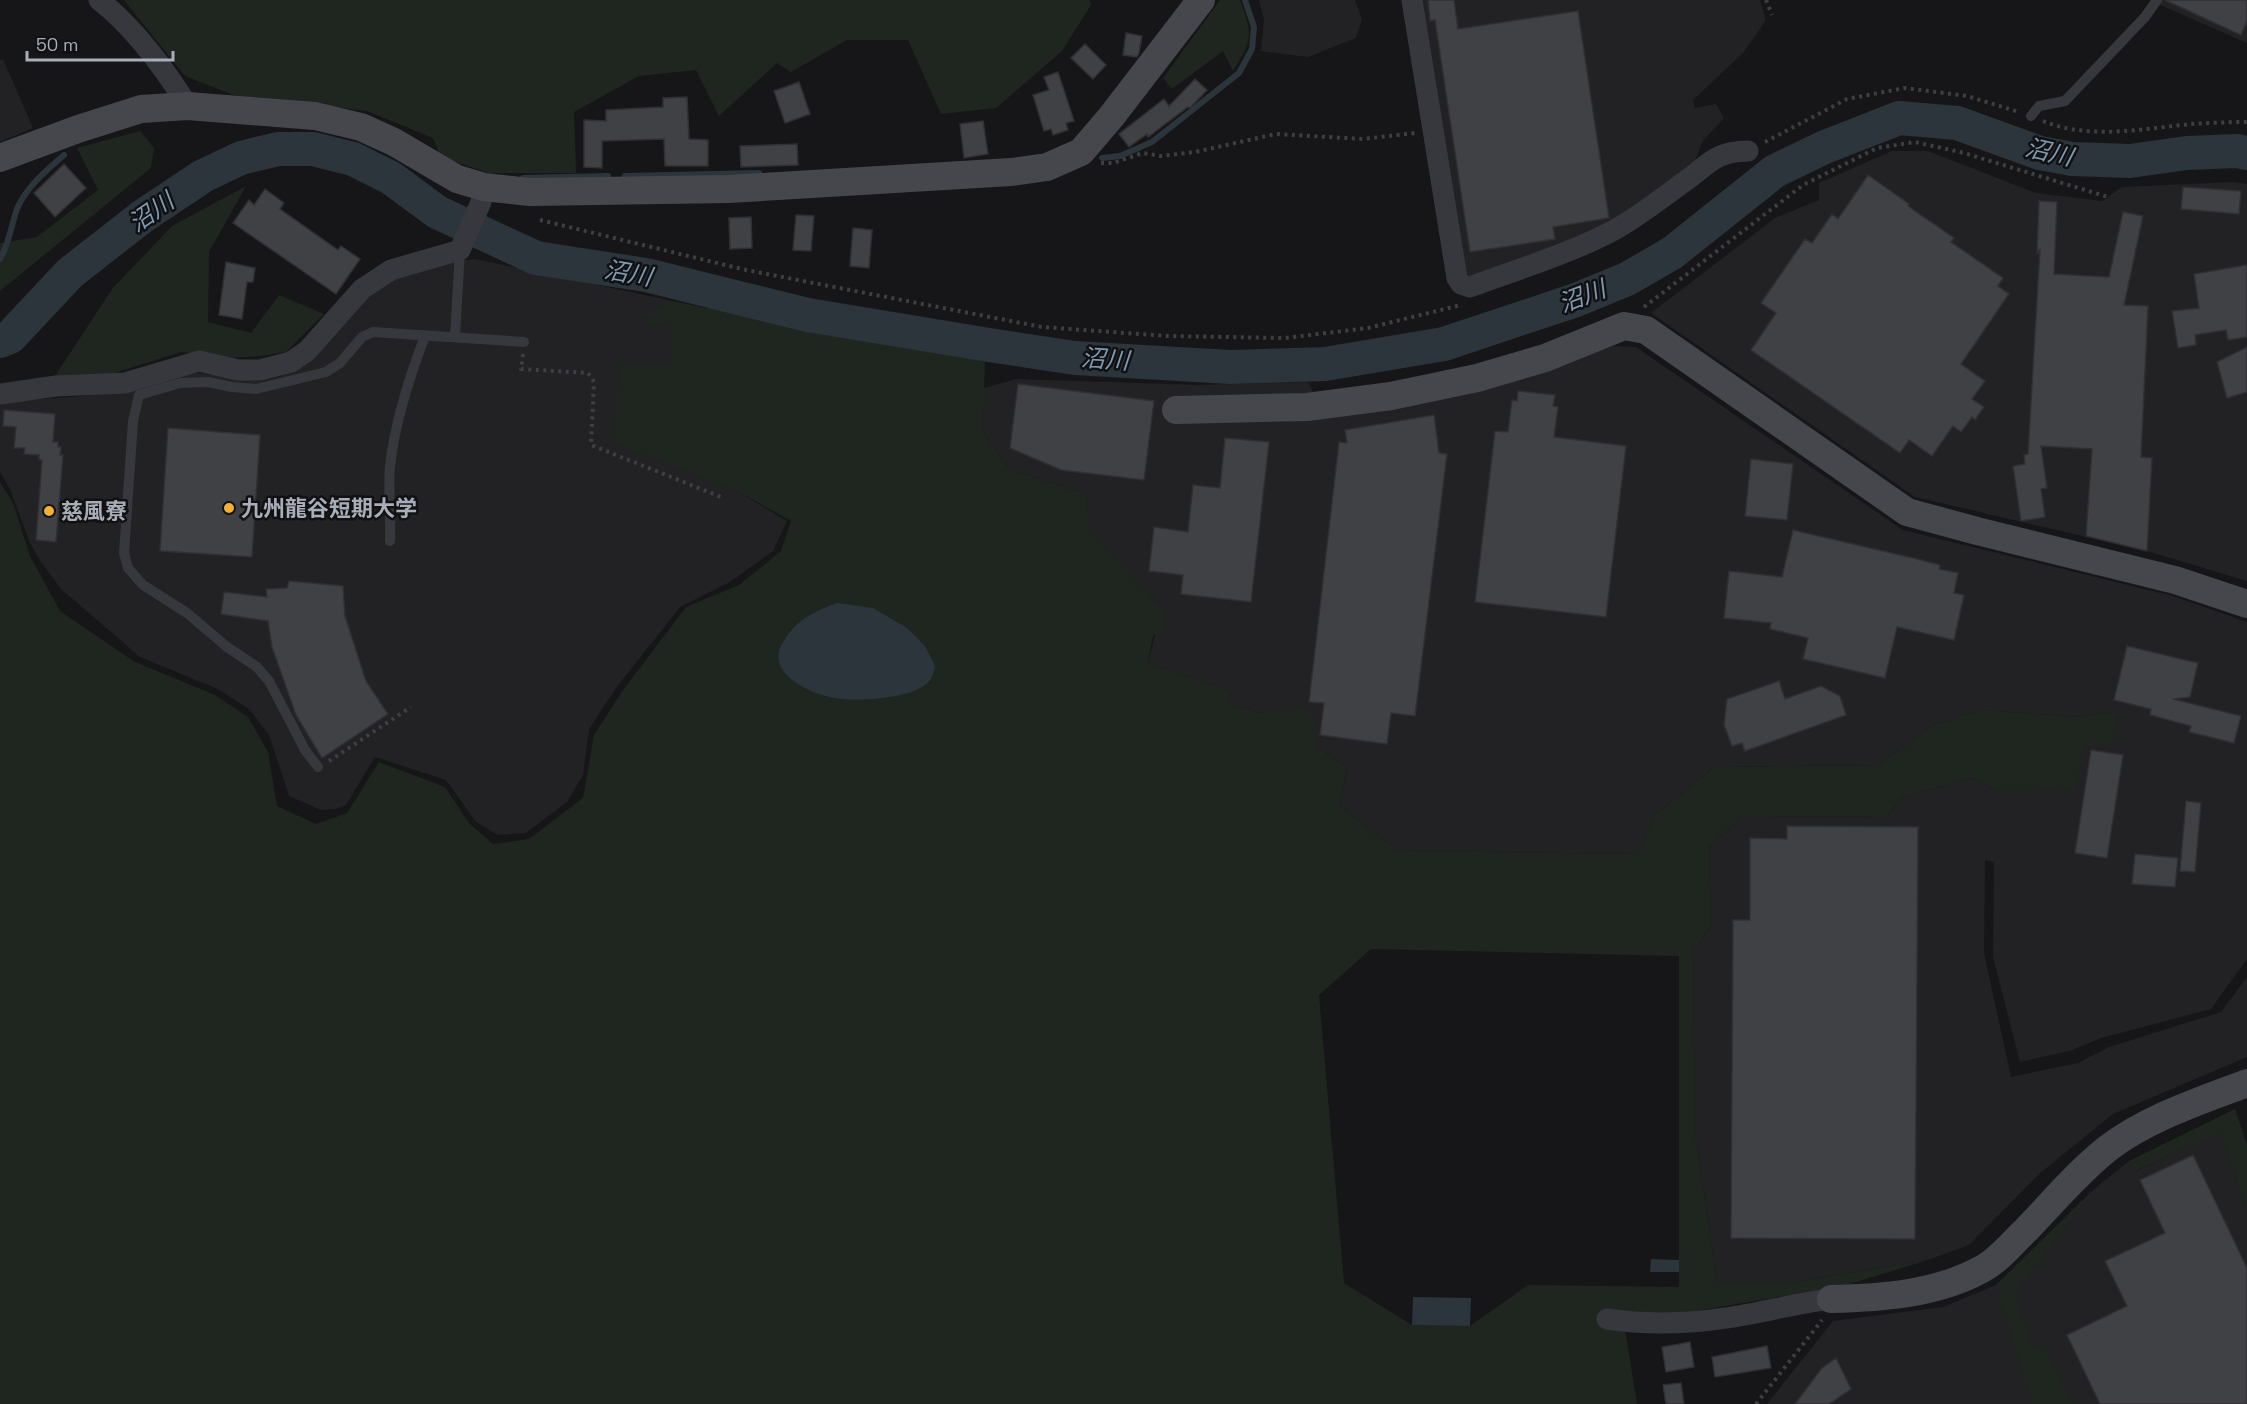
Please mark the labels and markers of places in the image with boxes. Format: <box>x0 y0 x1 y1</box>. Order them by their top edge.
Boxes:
place label: 九州龍谷短期大学 <box>241 494 417 522</box>
place label: 慈風寮 <box>61 497 127 525</box>
marker: 九州龍谷短期大学 <box>222 501 236 515</box>
marker: 慈風寮 <box>42 504 56 518</box>

